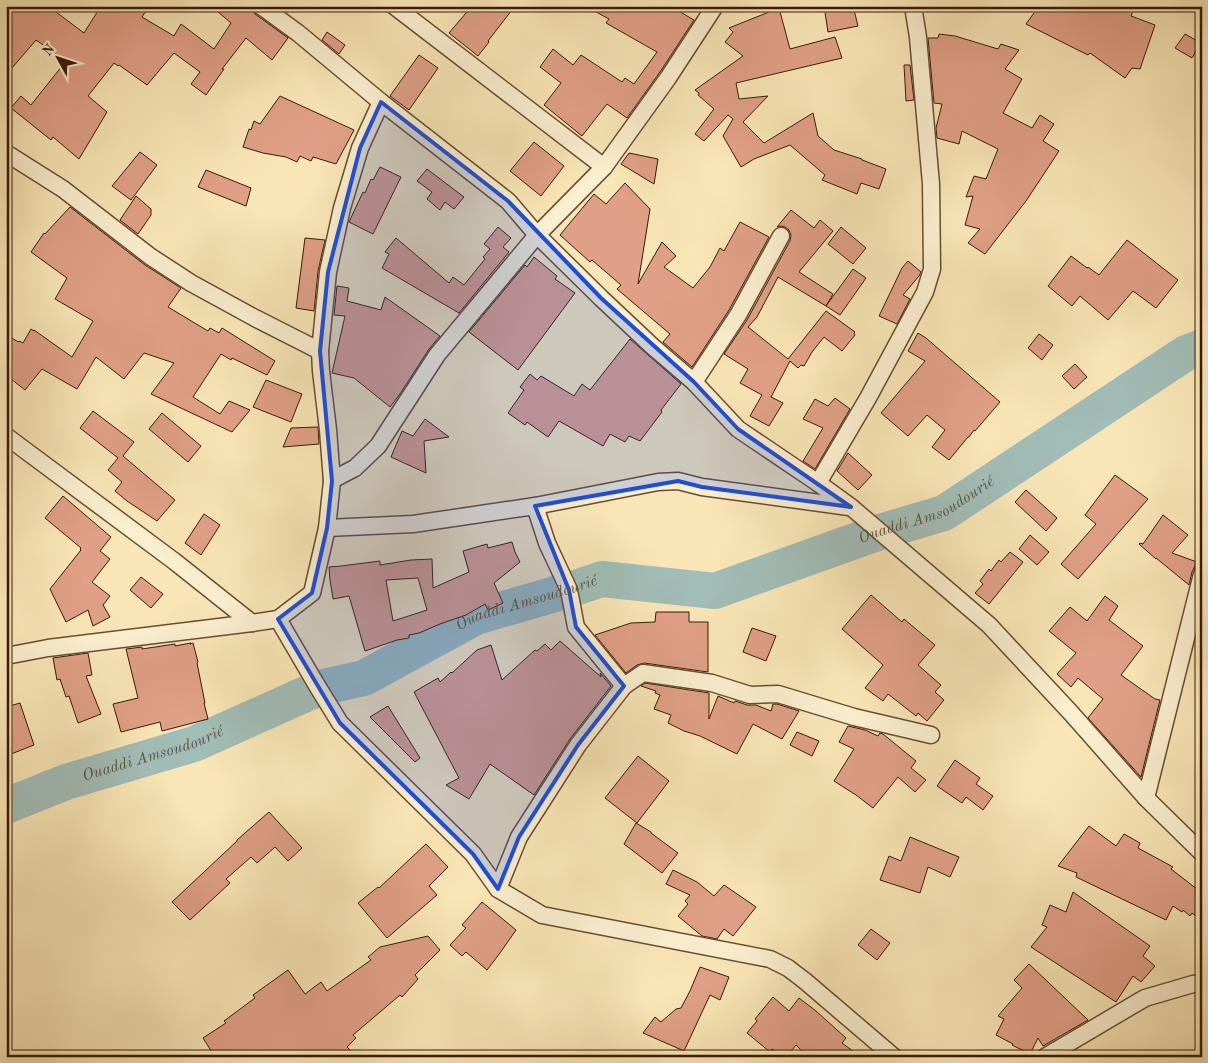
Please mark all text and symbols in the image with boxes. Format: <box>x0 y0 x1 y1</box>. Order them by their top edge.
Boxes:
north arrow <box>32 32 82 82</box>
text: N <box>40 41 58 59</box>
water label: Ouaddi Amsoudourié <box>857 473 999 547</box>
water label: Ouaddi Amsoudourié <box>453 573 601 634</box>
water label: Ouaddi Amsoudourié <box>81 723 227 785</box>

